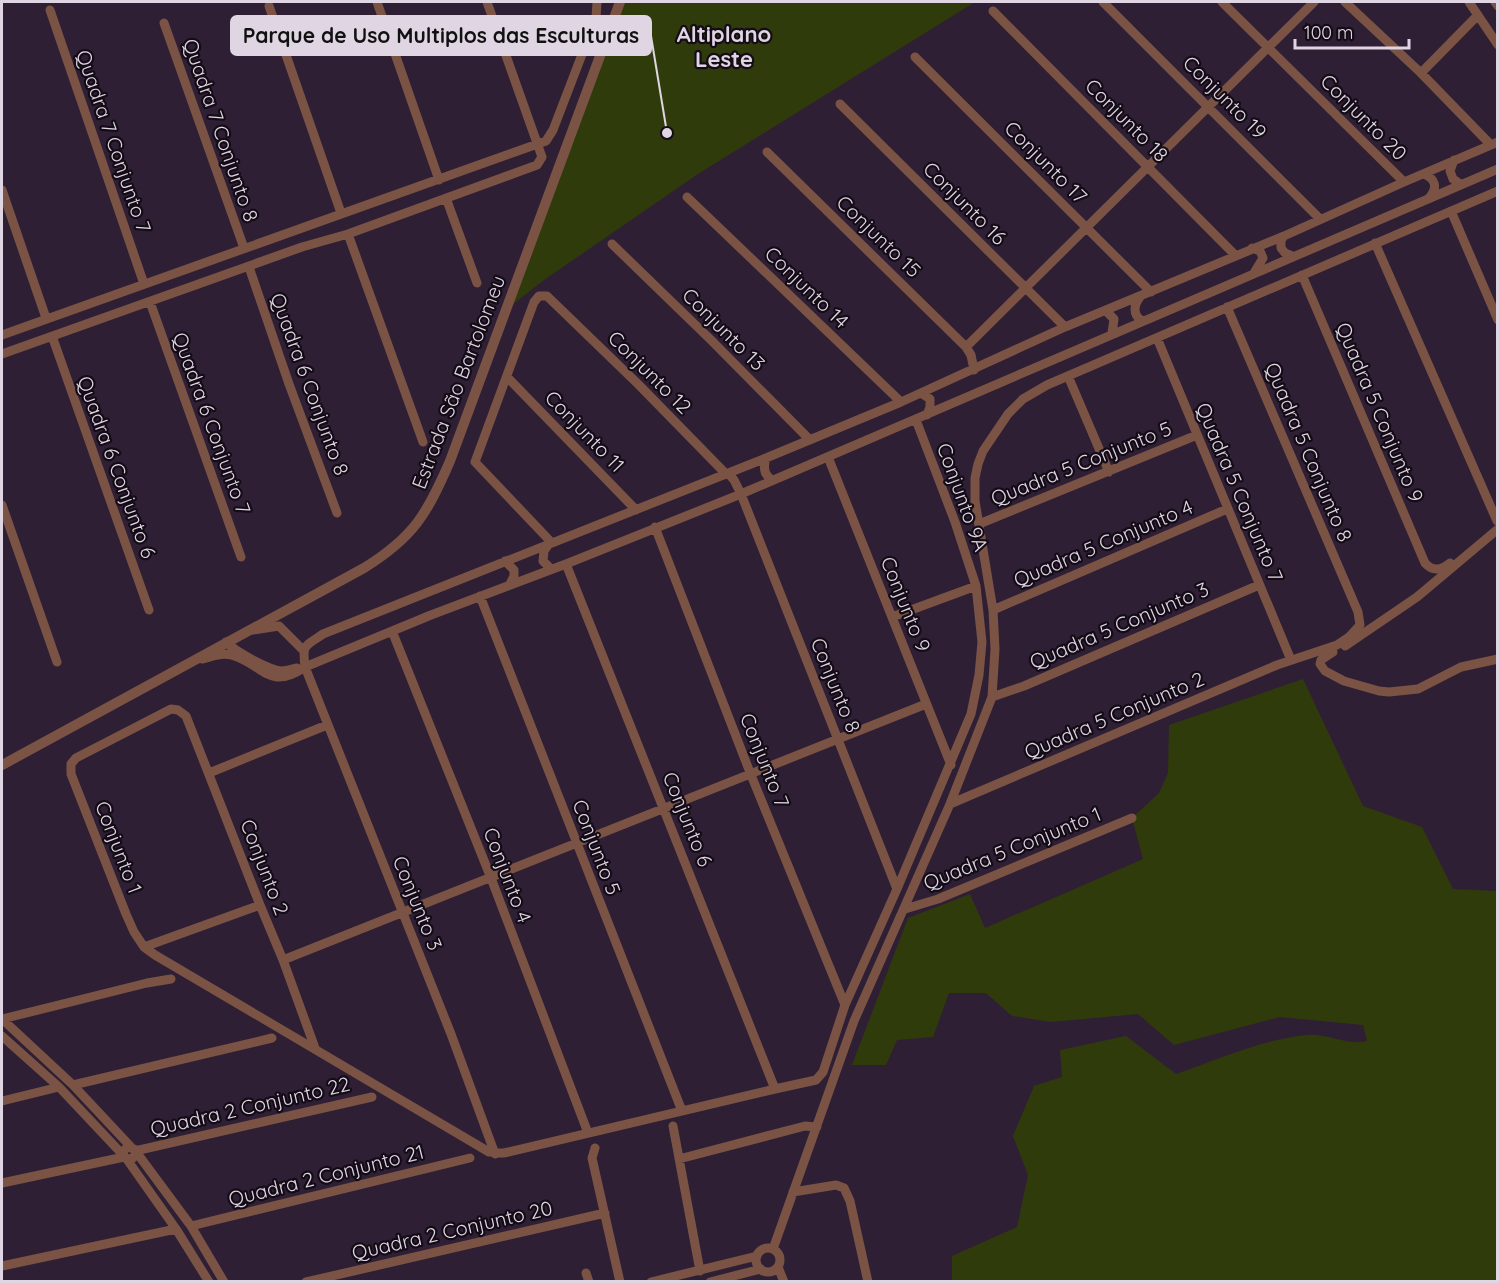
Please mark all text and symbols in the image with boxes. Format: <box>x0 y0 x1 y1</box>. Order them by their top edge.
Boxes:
scale bar <box>1295 12 1409 50</box>
callout: Parque de Uso Multiplos das Esculturas <box>231 16 651 55</box>
district label: Altiplano Leste <box>677 20 771 73</box>
text: 100 m <box>1304 21 1353 44</box>
text: Parque de Uso Multiplos das Esculturas <box>243 22 639 48</box>
street label: Quadra 7 Conjunto 8 <box>178 35 264 225</box>
street label: Quadra 7 Conjunto 7 <box>71 46 157 236</box>
street label: Conjunto 19 <box>1178 50 1272 144</box>
street label: Conjunto 20 <box>1315 68 1413 166</box>
street label: Conjunto 18 <box>1080 73 1174 167</box>
street label: Conjunto 17 <box>999 115 1093 209</box>
street label: Conjunto 16 <box>918 156 1012 250</box>
street label: Conjunto 15 <box>832 190 926 282</box>
street label: Conjunto 14 <box>760 241 854 333</box>
street label: Estrada São Bartolomeu <box>406 272 510 492</box>
street label: Conjunto 13 <box>677 282 771 376</box>
street label: Quadra 6 Conjunto 8 <box>265 289 355 479</box>
street label: Quadra 5 Conjunto 9 <box>1331 318 1429 506</box>
street label: Conjunto 12 <box>603 325 697 419</box>
street label: Quadra 6 Conjunto 7 <box>167 329 257 517</box>
street label: Quadra 5 Conjunto 8 <box>1260 358 1358 546</box>
street label: Quadra 6 Conjunto 6 <box>72 372 162 562</box>
street label: Conjunto 11 <box>540 385 630 477</box>
street label: Quadra 5 Conjunto 7 <box>1191 399 1289 585</box>
street label: Quadra 5 Conjunto 5 <box>987 415 1175 511</box>
street label: Conjunto 9A <box>932 439 994 555</box>
street label: Quadra 5 Conjunto 4 <box>1010 494 1196 592</box>
street label: Conjunto 9 <box>876 553 936 655</box>
street label: Quadra 5 Conjunto 3 <box>1026 576 1212 674</box>
street label: Conjunto 8 <box>806 634 866 736</box>
street label: Quadra 5 Conjunto 2 <box>1020 666 1208 764</box>
street label: Conjunto 7 <box>735 709 795 811</box>
street label: Conjunto 6 <box>658 768 718 870</box>
street label: Conjunto 5 <box>567 796 627 898</box>
street label: Conjunto 1 <box>90 797 148 897</box>
street label: Quadra 5 Conjunto 1 <box>920 801 1104 895</box>
street label: Conjunto 2 <box>235 816 295 918</box>
street label: Conjunto 4 <box>478 824 538 926</box>
street label: Conjunto 3 <box>388 852 448 954</box>
street label: Quadra 2 Conjunto 22 <box>148 1071 352 1141</box>
street label: Quadra 2 Conjunto 21 <box>226 1139 426 1211</box>
street label: Quadra 2 Conjunto 20 <box>349 1195 555 1265</box>

